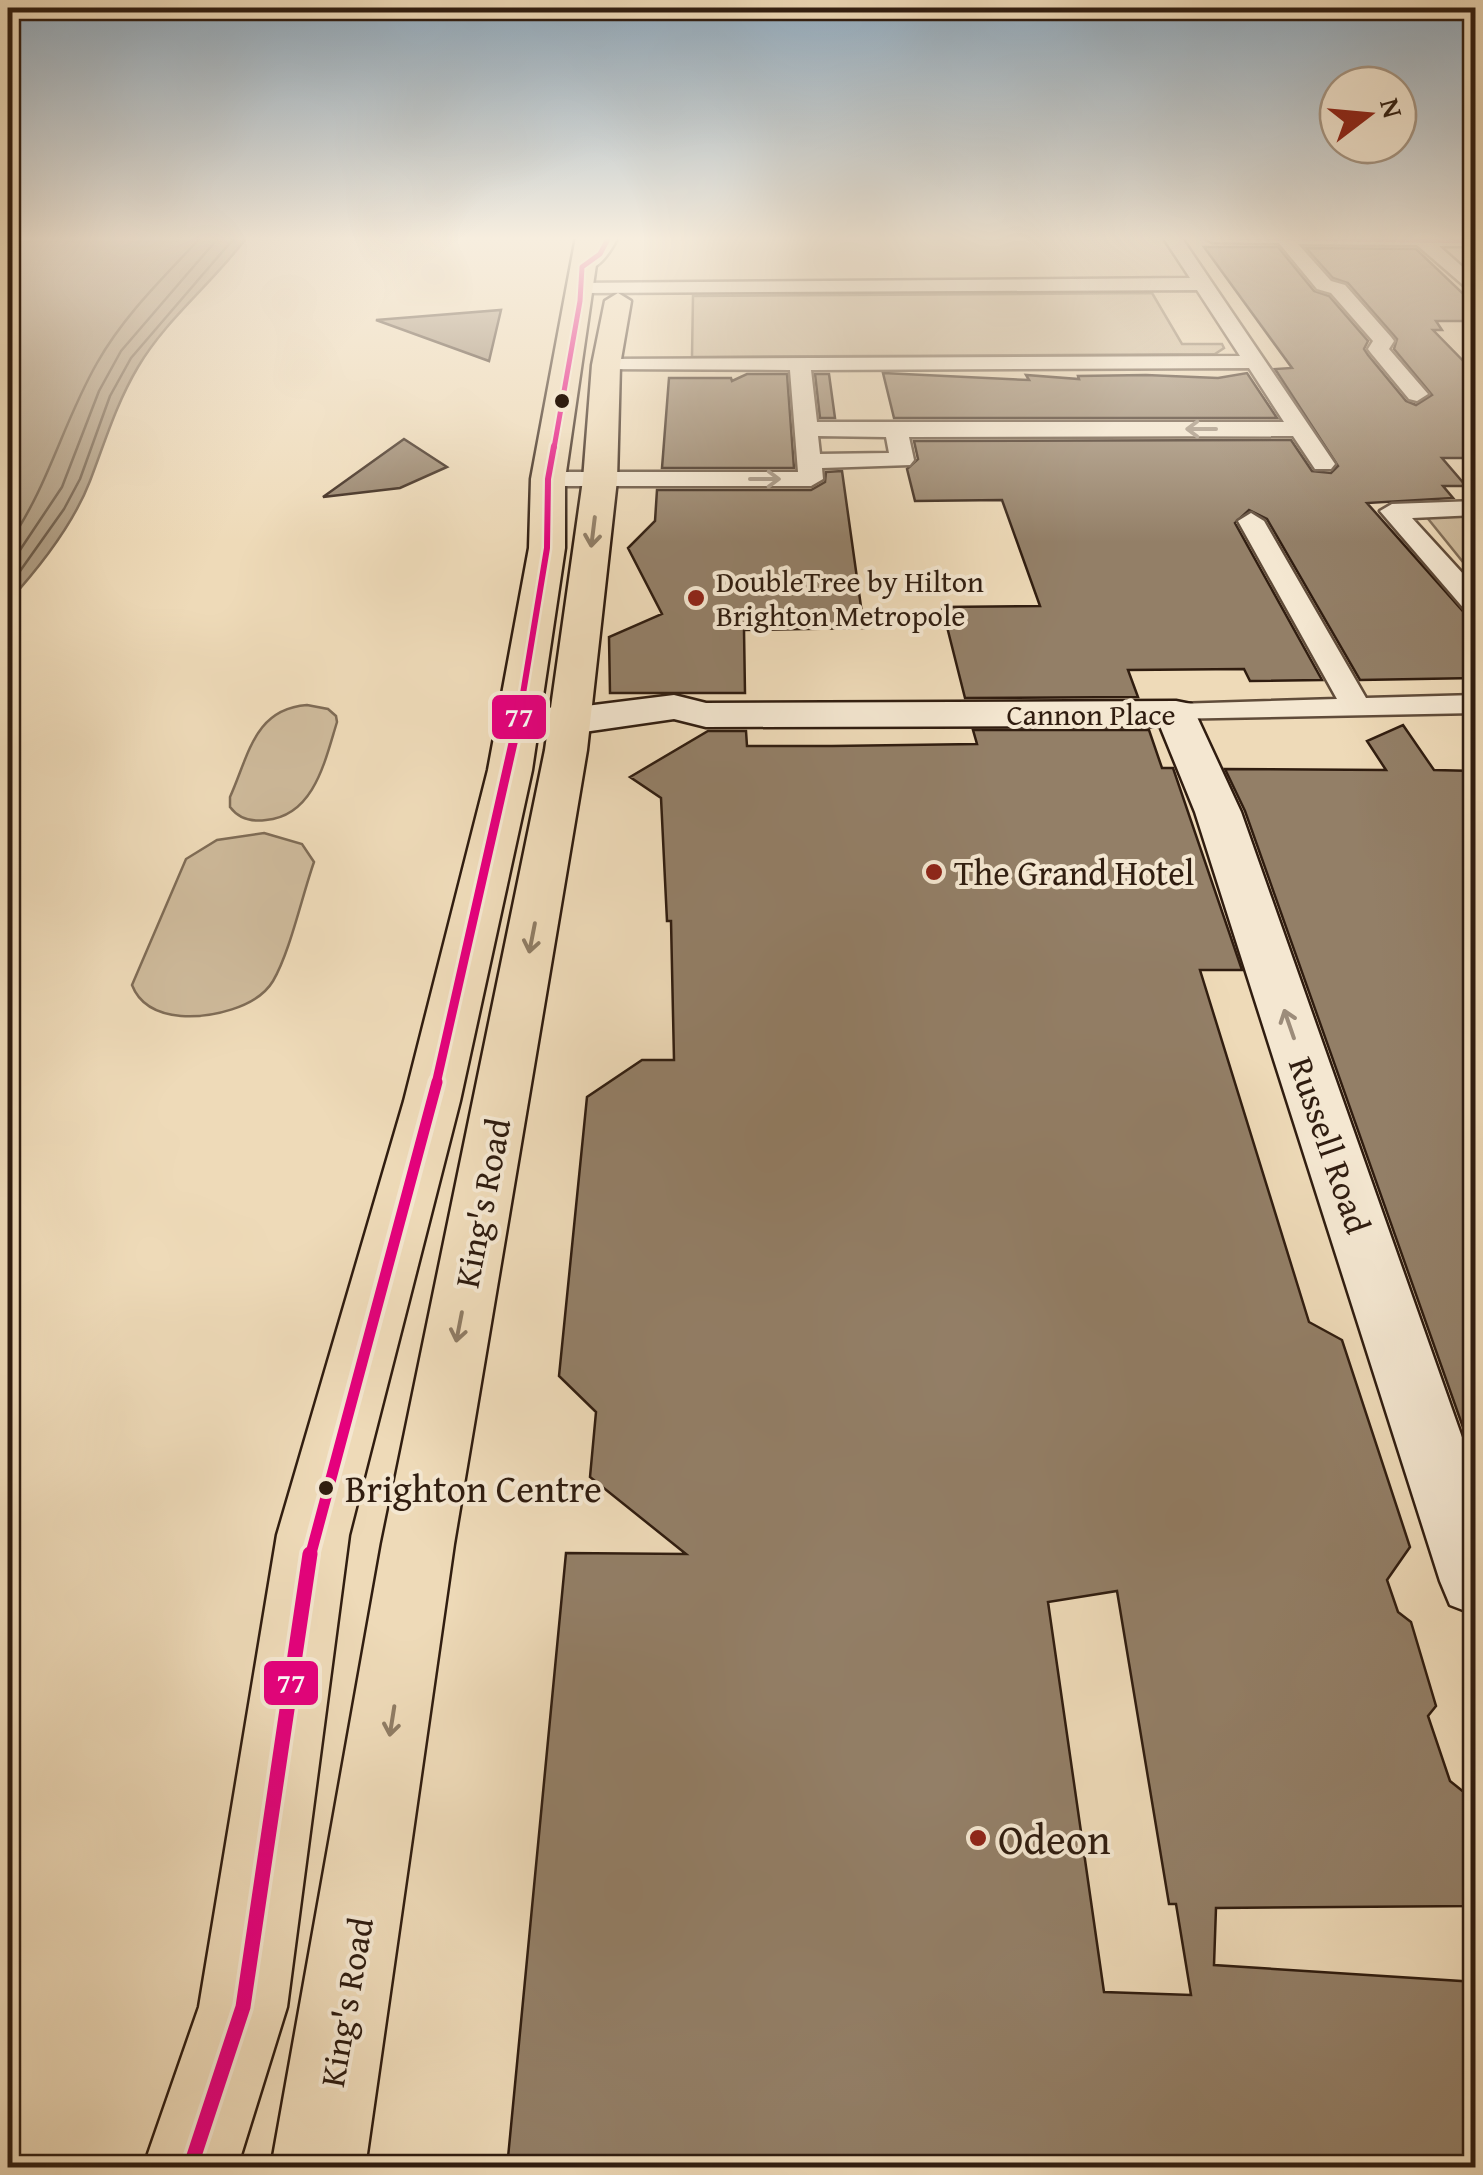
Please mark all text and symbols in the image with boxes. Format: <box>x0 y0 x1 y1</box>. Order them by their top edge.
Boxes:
north arrow <box>1318 65 1418 165</box>
text: N <box>1370 93 1415 123</box>
unlabelled marker <box>552 391 572 411</box>
one-way arrow <box>1186 420 1218 438</box>
one-way arrow <box>748 470 781 488</box>
one-way arrow <box>583 515 602 547</box>
place label: DoubleTree by Hilton Brighton Metropole <box>716 559 984 637</box>
marker: DoubleTree by Hilton Brighton Metropole <box>685 587 707 609</box>
street label: Cannon Place <box>1006 692 1176 736</box>
line badge: 77 <box>490 693 548 741</box>
text: 77 <box>504 696 534 737</box>
place label: The Grand Hotel <box>954 847 1195 898</box>
marker: The Grand Hotel <box>923 861 945 883</box>
one-way arrow <box>521 922 540 954</box>
one-way arrow <box>1278 1009 1296 1041</box>
street label: Russell Road <box>1276 1050 1384 1241</box>
street label: King's Road <box>441 1114 523 1292</box>
one-way arrow <box>449 1310 468 1342</box>
place label: Brighton Centre <box>345 1460 602 1516</box>
marker: Brighton Centre <box>316 1478 336 1498</box>
line badge: 77 <box>262 1659 320 1707</box>
text: 77 <box>276 1662 306 1703</box>
one-way arrow <box>382 1704 401 1737</box>
place label: Odeon <box>998 1808 1111 1869</box>
marker: Odeon <box>967 1827 989 1849</box>
street label: King's Road <box>306 1913 386 2091</box>

